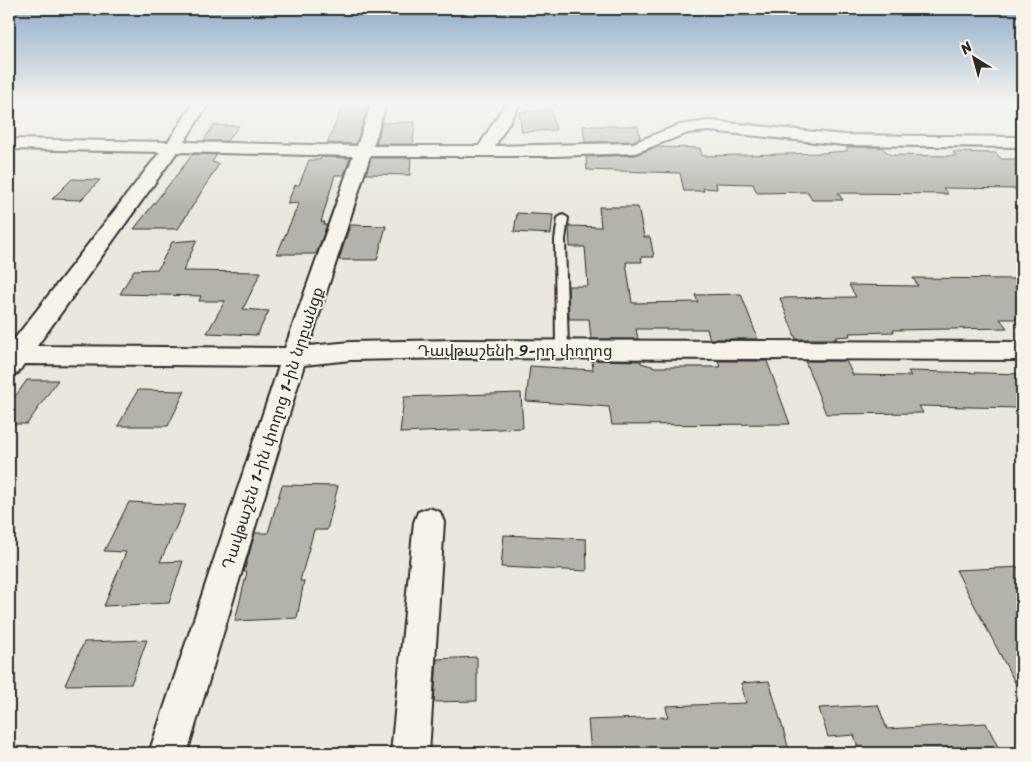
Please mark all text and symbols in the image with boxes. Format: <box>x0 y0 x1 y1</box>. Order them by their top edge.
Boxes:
north arrow <box>948 32 998 82</box>
text: N <box>954 35 978 62</box>
street label: Դավթաշեն 1-ին փողոց 1-ին նրբանցք <box>213 283 332 573</box>
street label: Դավթաշենի 9-րդ փողոց <box>418 336 612 365</box>

